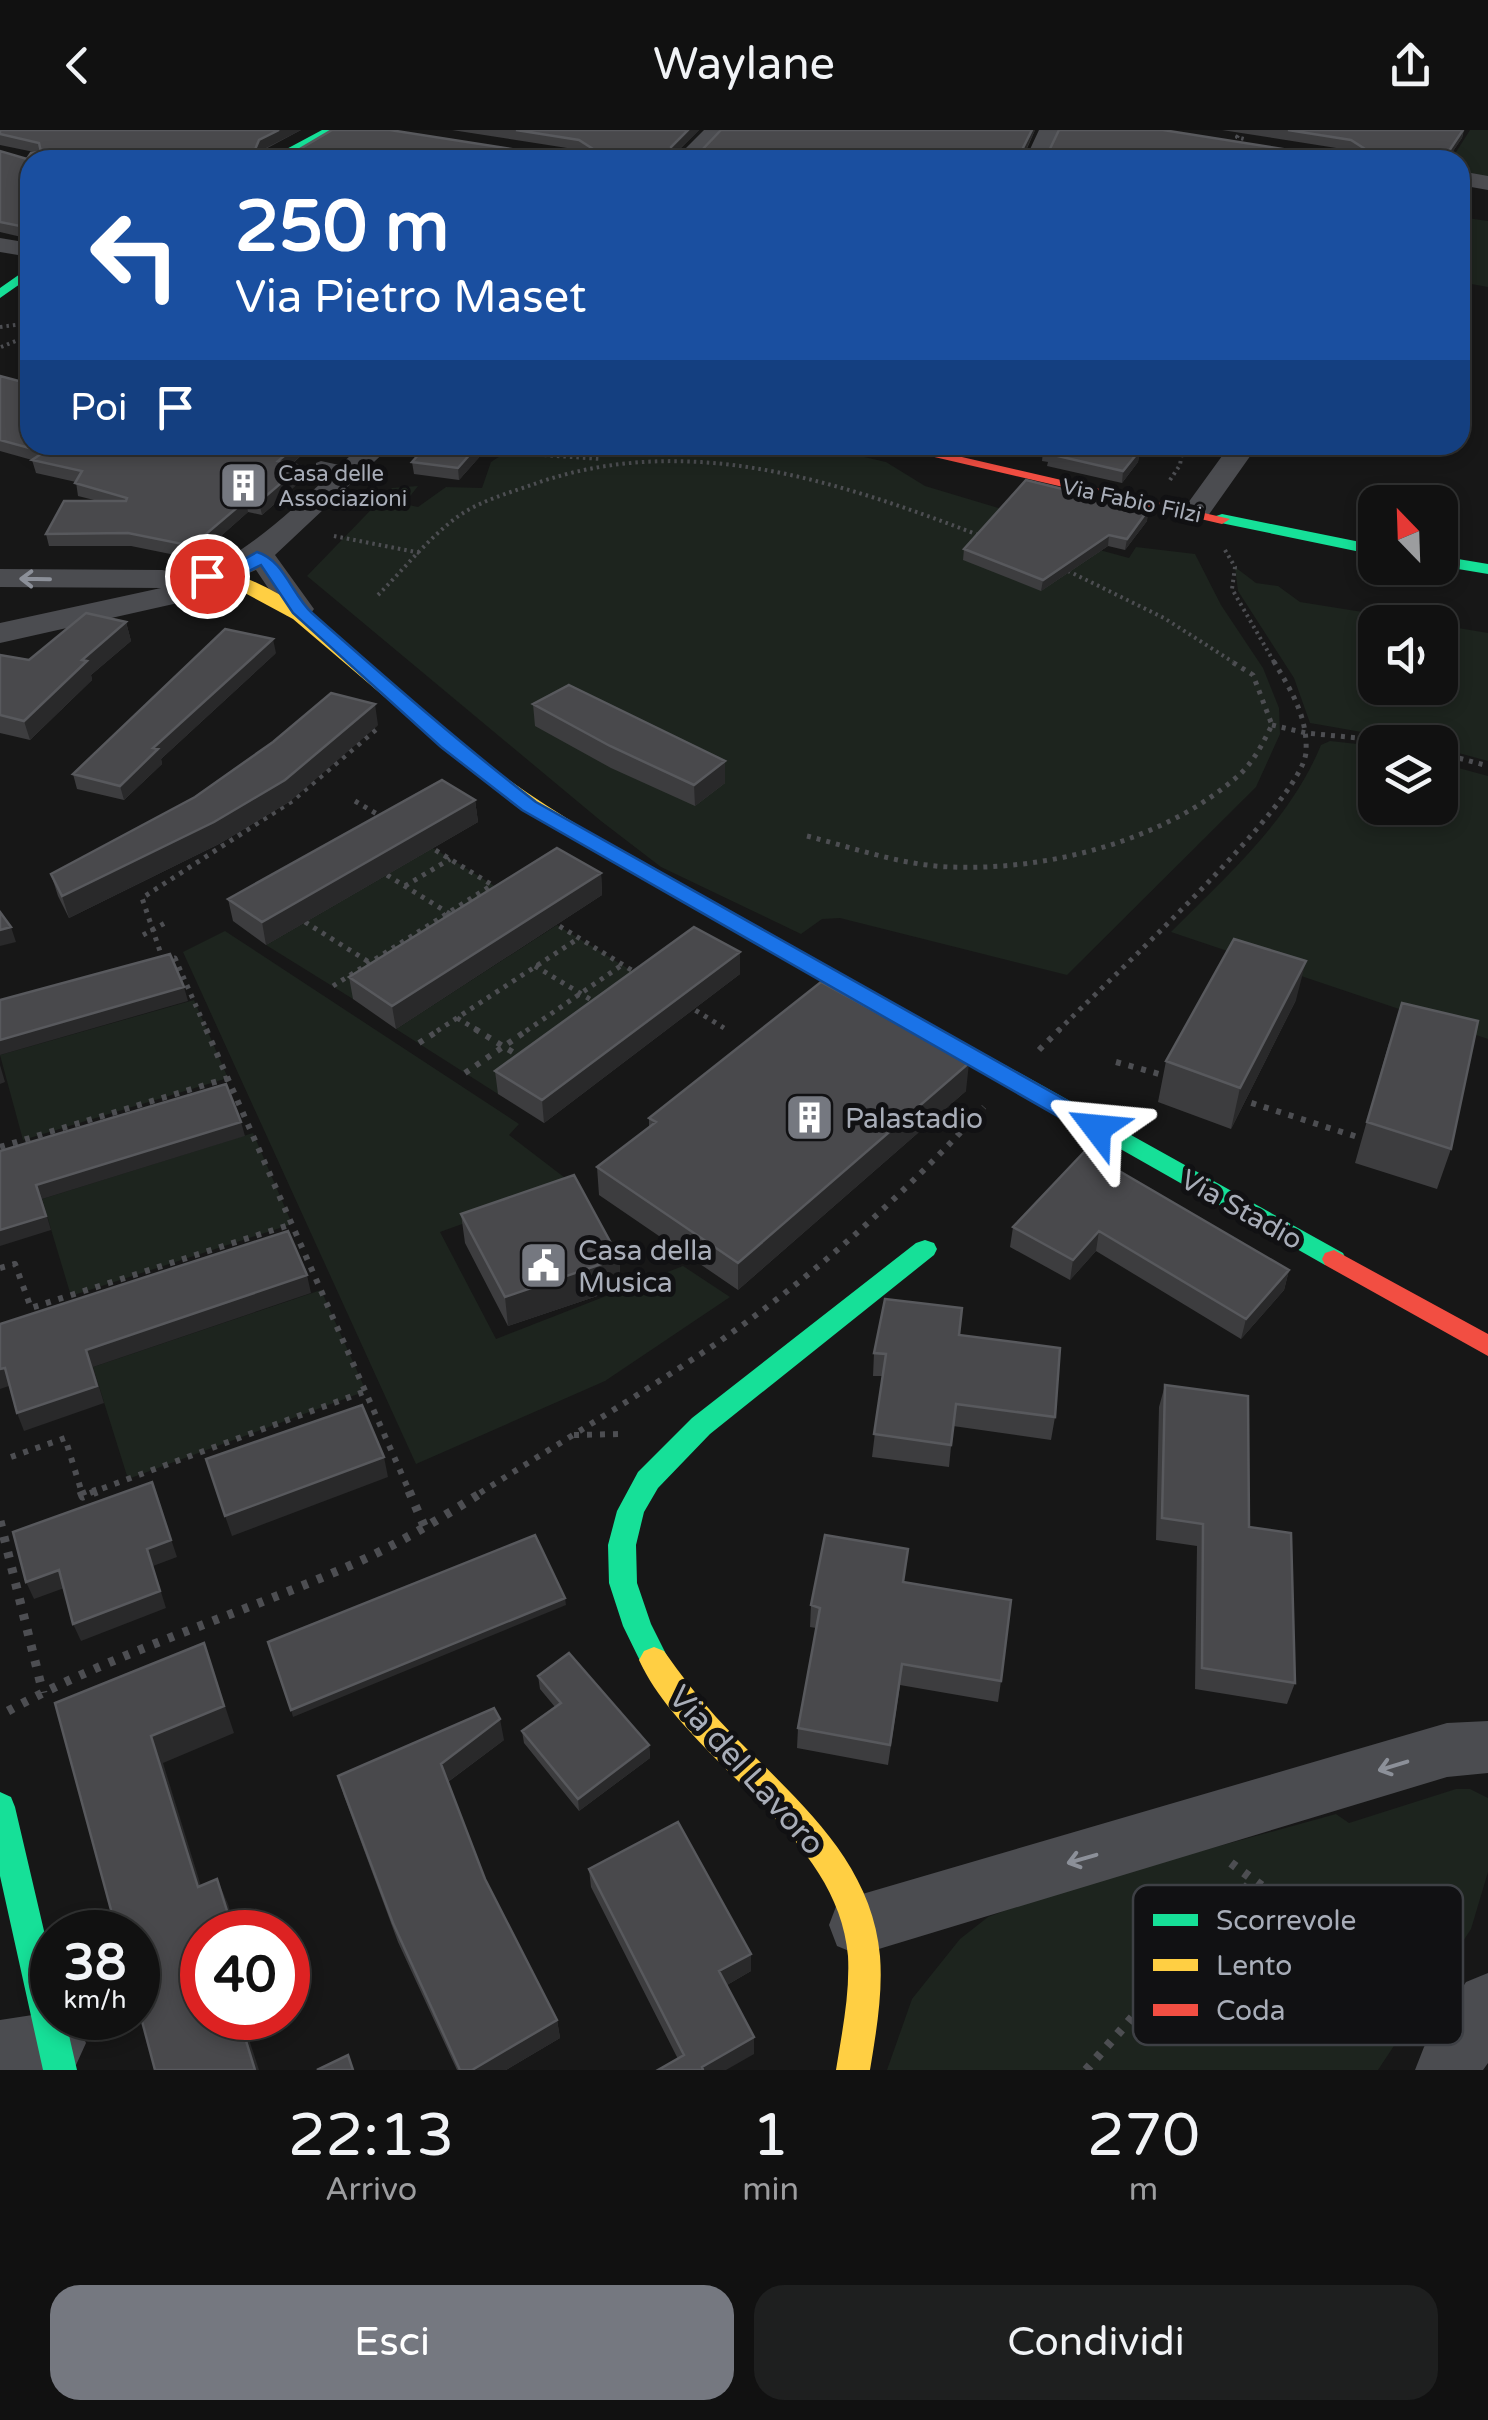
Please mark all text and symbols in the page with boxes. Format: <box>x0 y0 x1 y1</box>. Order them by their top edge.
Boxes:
icon: back <box>50 38 105 93</box>
text: Waylane <box>653 38 835 92</box>
icon: share <box>1383 38 1438 93</box>
text: 250 m <box>235 186 449 270</box>
icon: left <box>70 190 200 320</box>
text: Via Pietro Maset <box>235 271 586 325</box>
icon: arrive <box>148 380 203 435</box>
text: Poi <box>70 385 128 431</box>
building icon: Casa delle Associazioni <box>217 460 269 512</box>
place label: Casa delle Associazioni <box>278 461 407 512</box>
street label: Via Fabio Filzi <box>1060 474 1204 528</box>
north arrow <box>1358 485 1458 585</box>
map controls <box>1358 485 1458 825</box>
pin <box>165 534 250 619</box>
icon: arrive <box>180 549 235 604</box>
one-way arrow <box>19 570 52 588</box>
button: sound <box>1358 605 1458 705</box>
button: layers <box>1358 725 1458 825</box>
position arrow <box>1045 1076 1149 1180</box>
building icon: Palastadio <box>784 1092 836 1144</box>
place label: Palastadio <box>845 1102 983 1136</box>
street label: Via Stadio <box>1175 1163 1308 1257</box>
place label: Casa della Musica <box>578 1234 713 1300</box>
public building icon: Casa della Musica <box>517 1240 569 1292</box>
street label: Via del Lavoro <box>660 1678 832 1863</box>
one-way arrow <box>1378 1758 1409 1776</box>
one-way arrow <box>1066 1851 1098 1869</box>
legend <box>1133 1885 1463 2045</box>
text: Scorrevole <box>1216 1904 1356 1938</box>
speed limit sign: 40 <box>180 1910 310 2040</box>
text: 38 <box>64 1933 126 1993</box>
text: Lento <box>1216 1949 1292 1983</box>
text: km/h <box>64 1985 126 2015</box>
text: Coda <box>1216 1994 1285 2028</box>
text: 22:13 <box>288 2100 454 2172</box>
text: 1 <box>752 2100 789 2172</box>
text: 270 <box>1087 2100 1200 2172</box>
text: Arrivo <box>325 2171 417 2209</box>
text: min <box>742 2171 799 2209</box>
text: m <box>1129 2171 1158 2209</box>
button: Esci <box>50 2285 734 2400</box>
button: Condividi <box>754 2285 1438 2400</box>

